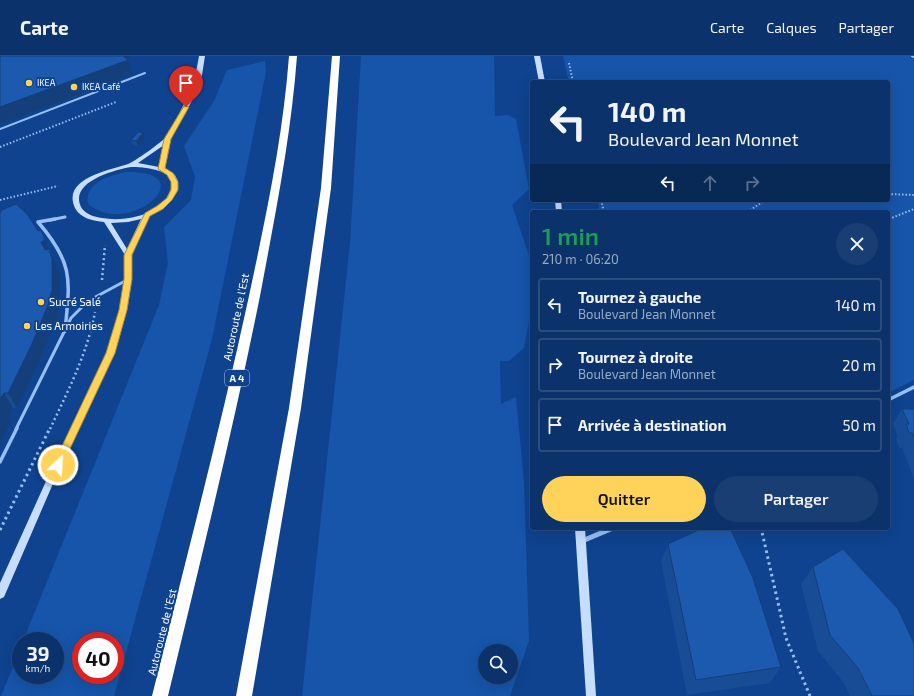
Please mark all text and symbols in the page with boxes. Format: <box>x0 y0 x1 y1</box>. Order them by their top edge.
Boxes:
text: Carte <box>20 16 69 39</box>
text: Carte <box>710 19 744 36</box>
text: Calques <box>766 19 817 36</box>
text: Partager <box>839 19 894 36</box>
pin <box>169 66 203 107</box>
icon: arrive <box>175 72 197 94</box>
place label: IKEA <box>37 77 56 88</box>
marker: IKEA <box>24 78 34 88</box>
place label: IKEA Café <box>82 81 120 92</box>
marker: IKEA Café <box>69 82 79 92</box>
text: 140 m <box>608 94 686 128</box>
icon: left <box>542 96 594 148</box>
text: Boulevard Jean Monnet <box>608 128 799 150</box>
icon: left <box>657 172 679 194</box>
icon: ahead <box>699 172 721 194</box>
icon: right <box>741 172 763 194</box>
text: 1 min <box>542 221 599 250</box>
button: close <box>836 223 878 265</box>
text: 210 m · 06:20 <box>542 251 619 267</box>
street label: Autoroute de l’Est <box>220 272 251 362</box>
text: Tournez à gauche <box>578 288 701 306</box>
icon: left <box>544 294 566 316</box>
place label: Sucré Salé <box>49 295 101 308</box>
text: 140 m <box>835 296 876 314</box>
marker: Sucré Salé <box>36 297 46 307</box>
text: Boulevard Jean Monnet <box>578 306 716 322</box>
place label: Les Armoiries <box>35 319 103 332</box>
marker: Les Armoiries <box>22 321 32 331</box>
text: Tournez à droite <box>578 348 693 366</box>
icon: right <box>544 354 566 376</box>
text: 20 m <box>842 356 876 374</box>
text: Boulevard Jean Monnet <box>578 366 716 382</box>
road number: A 4 <box>225 370 249 386</box>
icon: arrive <box>544 414 566 436</box>
text: Arrivée à destination <box>578 416 726 434</box>
text: 50 m <box>842 416 876 434</box>
position arrow <box>37 444 79 486</box>
button: Quitter <box>542 476 706 522</box>
button: Partager <box>714 476 878 522</box>
street label: Autoroute de l’Est <box>144 587 179 677</box>
speed limit sign: 40 <box>72 632 124 684</box>
text: 39 <box>26 641 50 665</box>
map controls <box>478 644 518 684</box>
button: search <box>478 644 518 684</box>
text: km/h <box>26 662 50 674</box>

